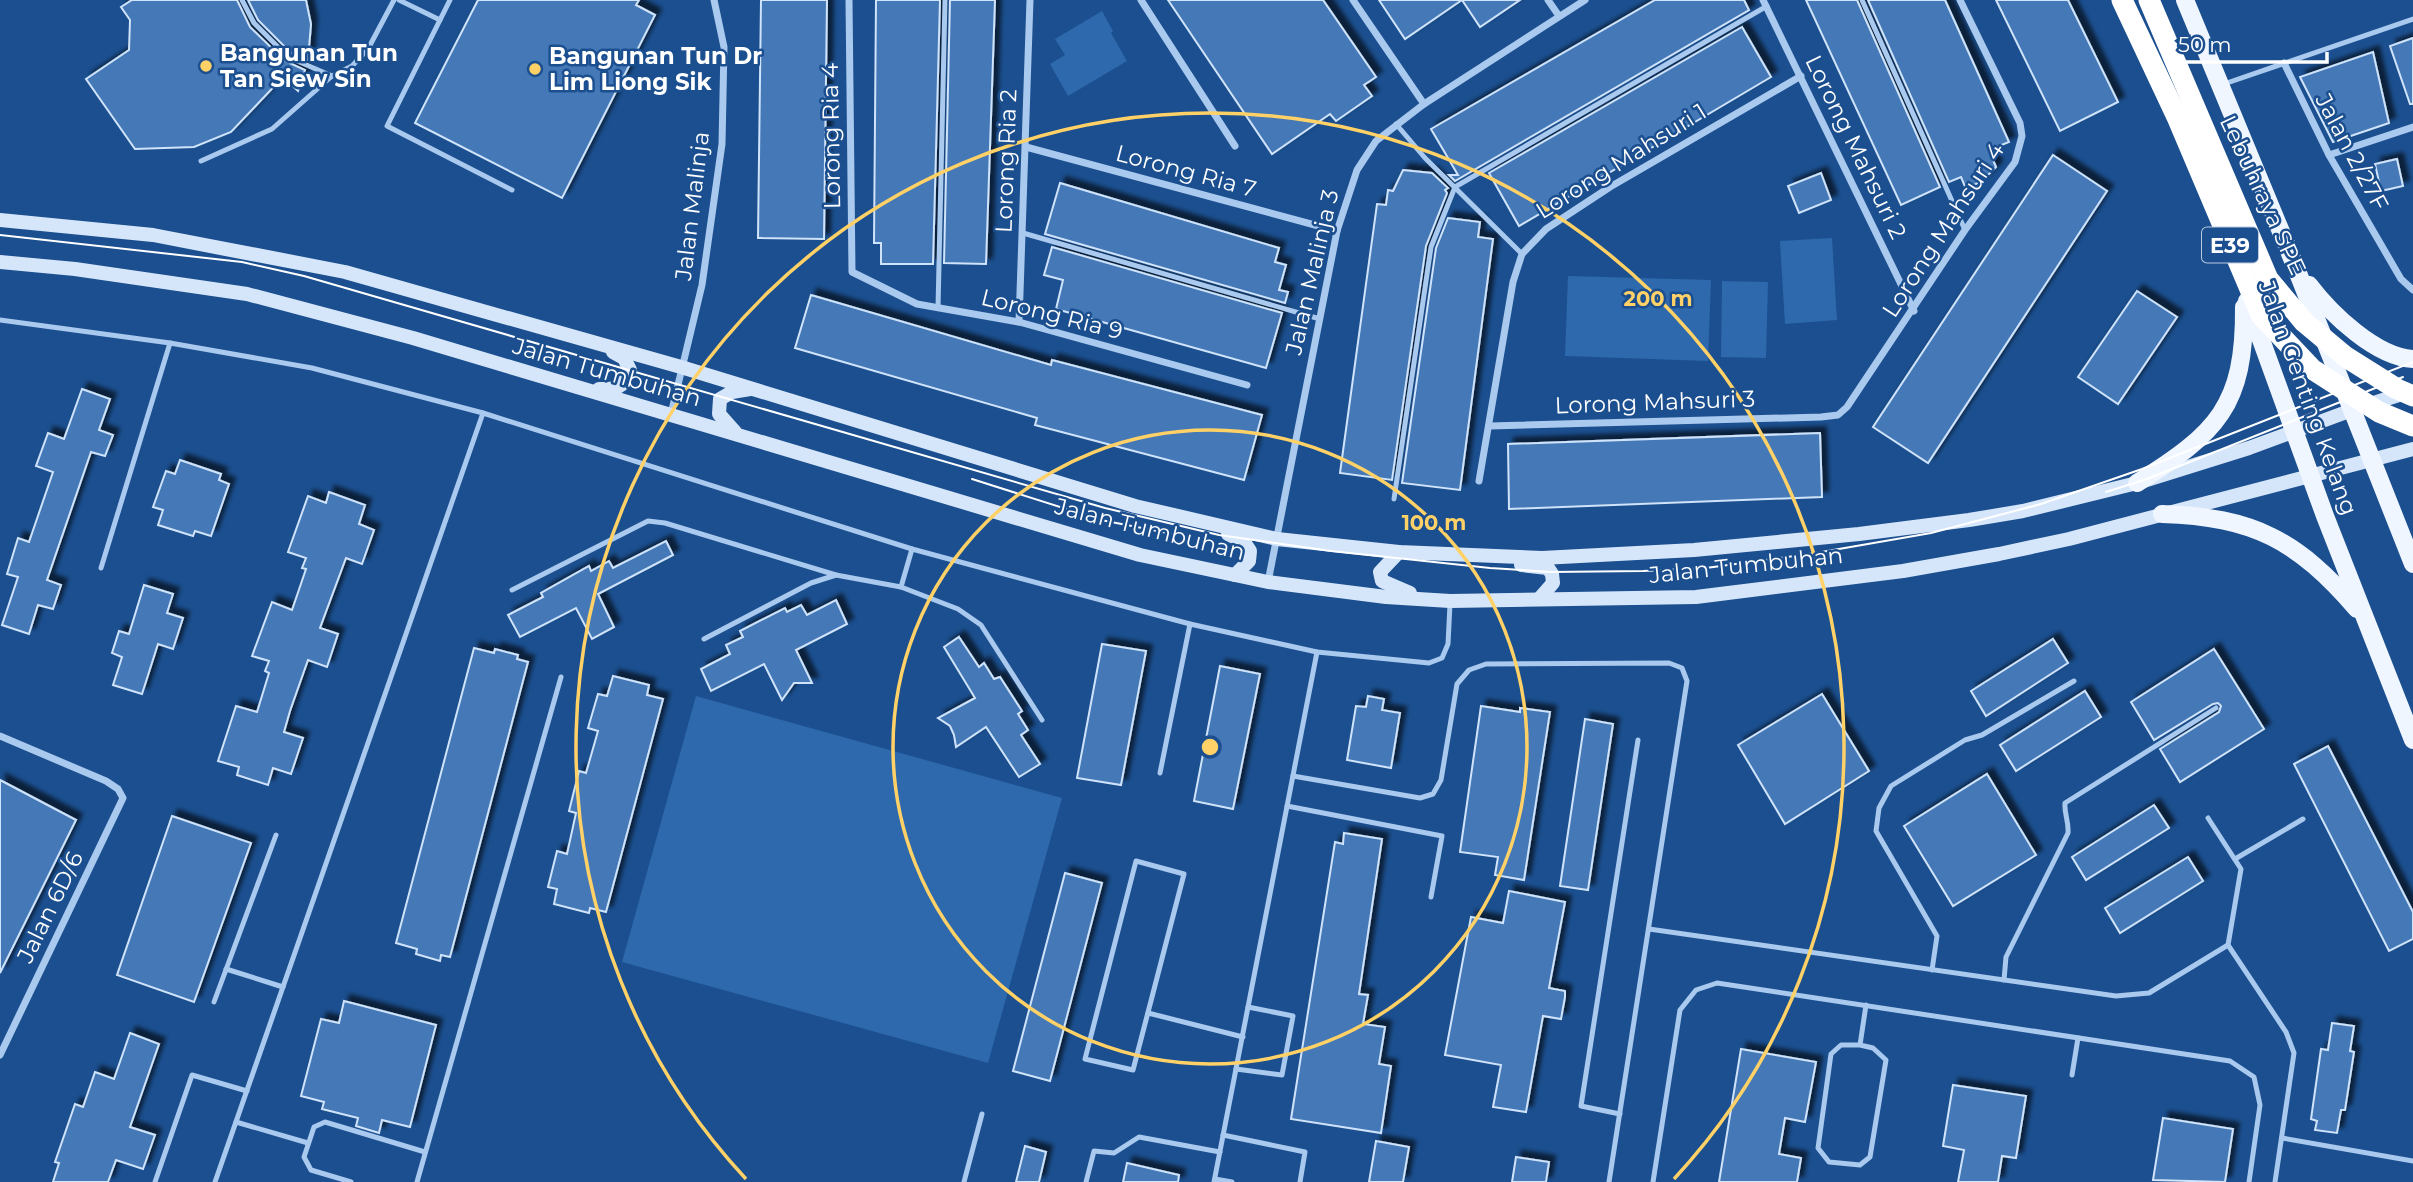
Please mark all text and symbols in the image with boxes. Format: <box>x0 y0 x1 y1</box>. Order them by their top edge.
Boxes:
scale bar <box>2168 21 2327 65</box>
text: 50 m <box>2178 32 2232 57</box>
place label: Bangunan Tun Tan Siew Sin <box>220 39 398 93</box>
place label: Bangunan Tun Dr Lim Liong Sik <box>549 42 762 96</box>
street label: Lorong Mahsuri 2 <box>1799 51 1913 243</box>
marker: Bangunan Tun Tan Siew Sin <box>198 58 214 74</box>
marker: Bangunan Tun Dr Lim Liong Sik <box>527 61 543 77</box>
street label: Lorong Ria 4 <box>816 63 846 209</box>
street label: Jalan 2/27F <box>2309 88 2395 215</box>
street label: Lorong Ria 2 <box>989 89 1023 233</box>
street label: Lorong Mahsuri 1 <box>1531 97 1711 225</box>
street label: Lebuhraya SPE <box>2214 111 2312 279</box>
street label: Jalan Malinja <box>669 130 715 283</box>
street label: Lorong Mahsuri 4 <box>1876 137 2010 323</box>
street label: Lorong Ria 7 <box>1113 139 1259 203</box>
street label: Jalan Malinja 3 <box>1279 187 1345 358</box>
road number: E39 <box>2202 228 2258 262</box>
street label: Jalan Genting Kelang <box>2252 276 2363 519</box>
street label: Lorong Ria 9 <box>978 283 1126 345</box>
text: 200 m <box>1624 286 1692 311</box>
street label: Jalan Tumbuhan <box>509 331 705 412</box>
street label: Lorong Mahsuri 3 <box>1554 385 1756 419</box>
street label: Jalan Tumbuhan <box>1051 492 1248 566</box>
text: 100 m <box>1402 510 1466 535</box>
street label: Jalan Tumbuhan <box>1647 541 1844 589</box>
centre of rings <box>1198 735 1222 759</box>
street label: Jalan 6D/6 <box>11 847 89 968</box>

